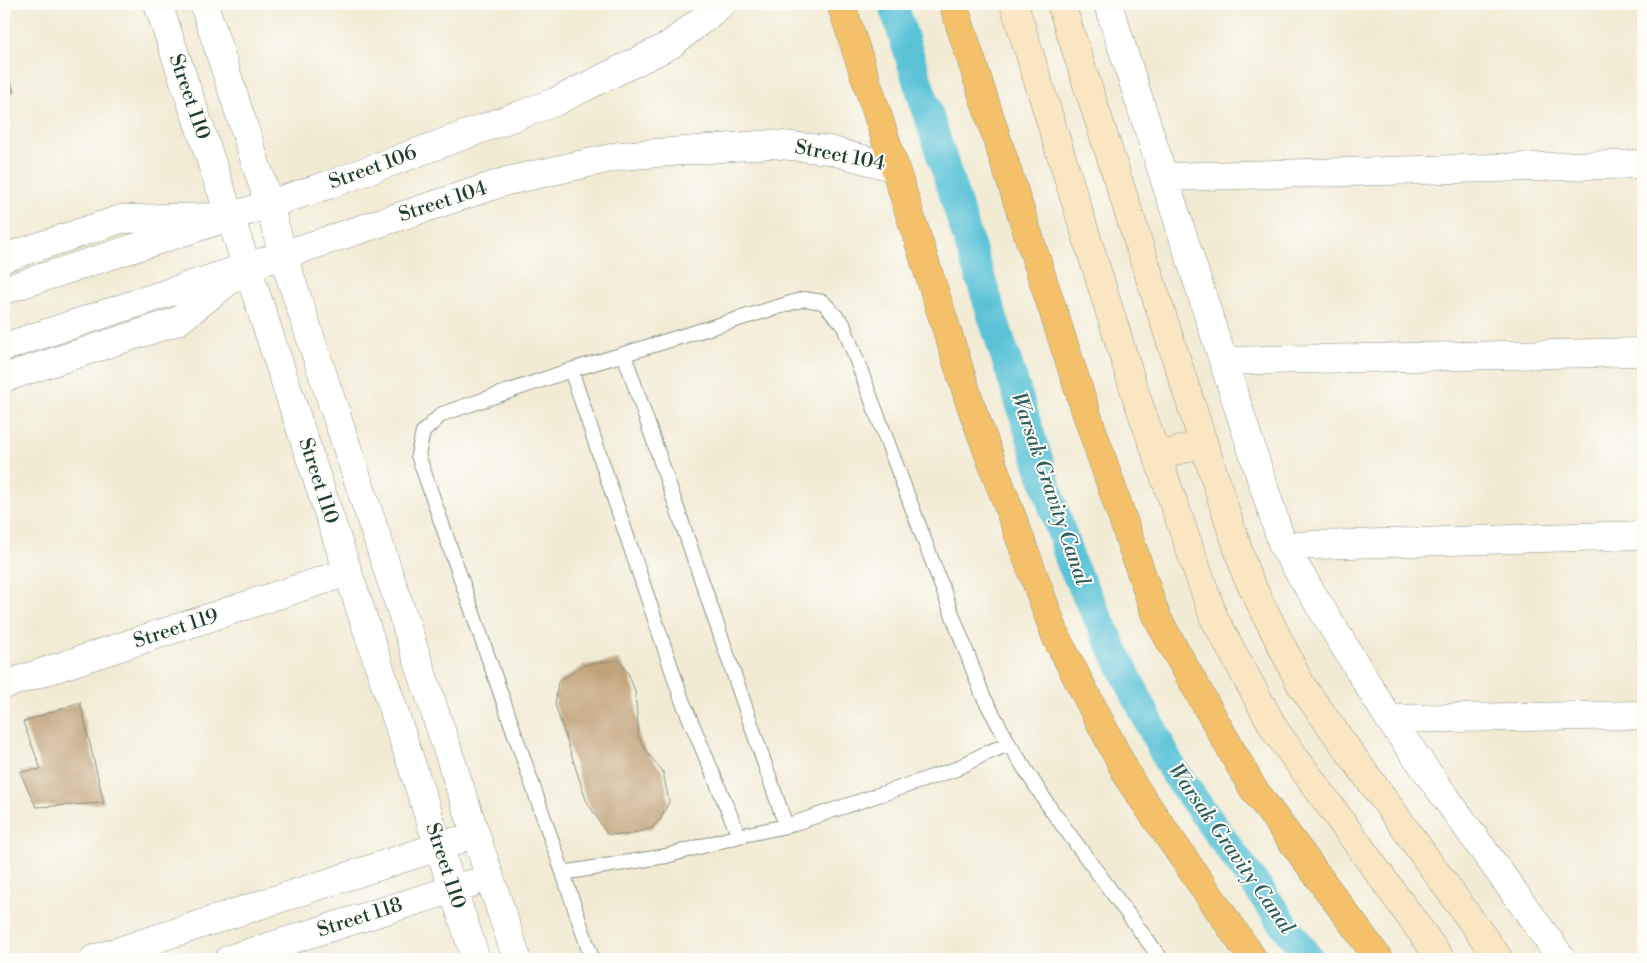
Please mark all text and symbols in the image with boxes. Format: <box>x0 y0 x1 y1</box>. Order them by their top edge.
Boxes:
street label: Street 110 <box>163 51 215 143</box>
street label: Street 104 <box>793 135 887 177</box>
street label: Street 106 <box>326 141 420 195</box>
street label: Street 104 <box>396 176 491 228</box>
water label: Warsak Gravity Canal <box>1005 389 1095 589</box>
street label: Street 110 <box>292 435 344 527</box>
street label: Street 119 <box>130 604 222 654</box>
water label: Warsak Gravity Canal <box>1162 758 1300 940</box>
street label: Street 110 <box>419 820 471 912</box>
street label: Street 118 <box>314 892 406 944</box>

